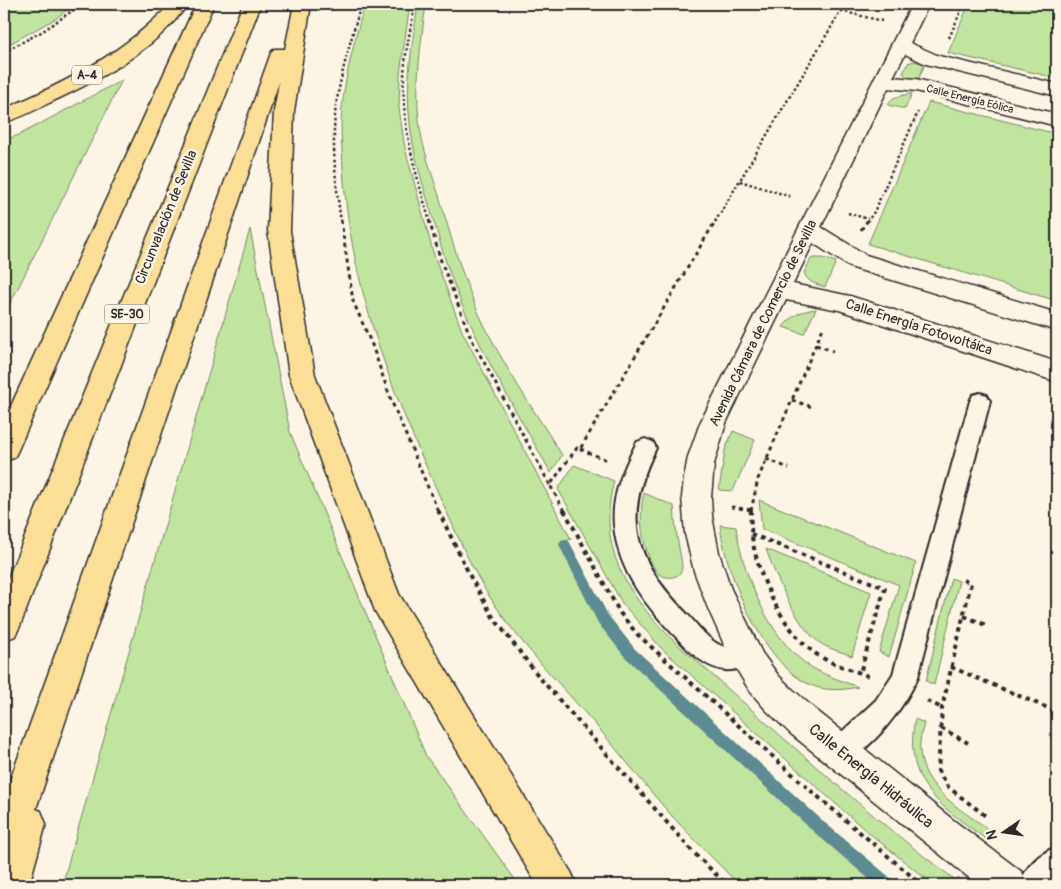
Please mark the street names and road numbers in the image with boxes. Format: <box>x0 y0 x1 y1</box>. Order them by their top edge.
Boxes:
road number: A-4 <box>72 66 102 84</box>
street label: Calle Energía Eólica <box>925 82 1015 116</box>
street label: Circunvalación de Sevilla <box>131 147 201 287</box>
street label: Avenida Cámara de Comercio de Sevilla <box>705 217 821 429</box>
street label: Calle Energía Fotovoltáica <box>844 295 994 359</box>
road number: SE-30 <box>104 304 150 324</box>
street label: Calle Energía Hidráulica <box>804 719 938 833</box>

